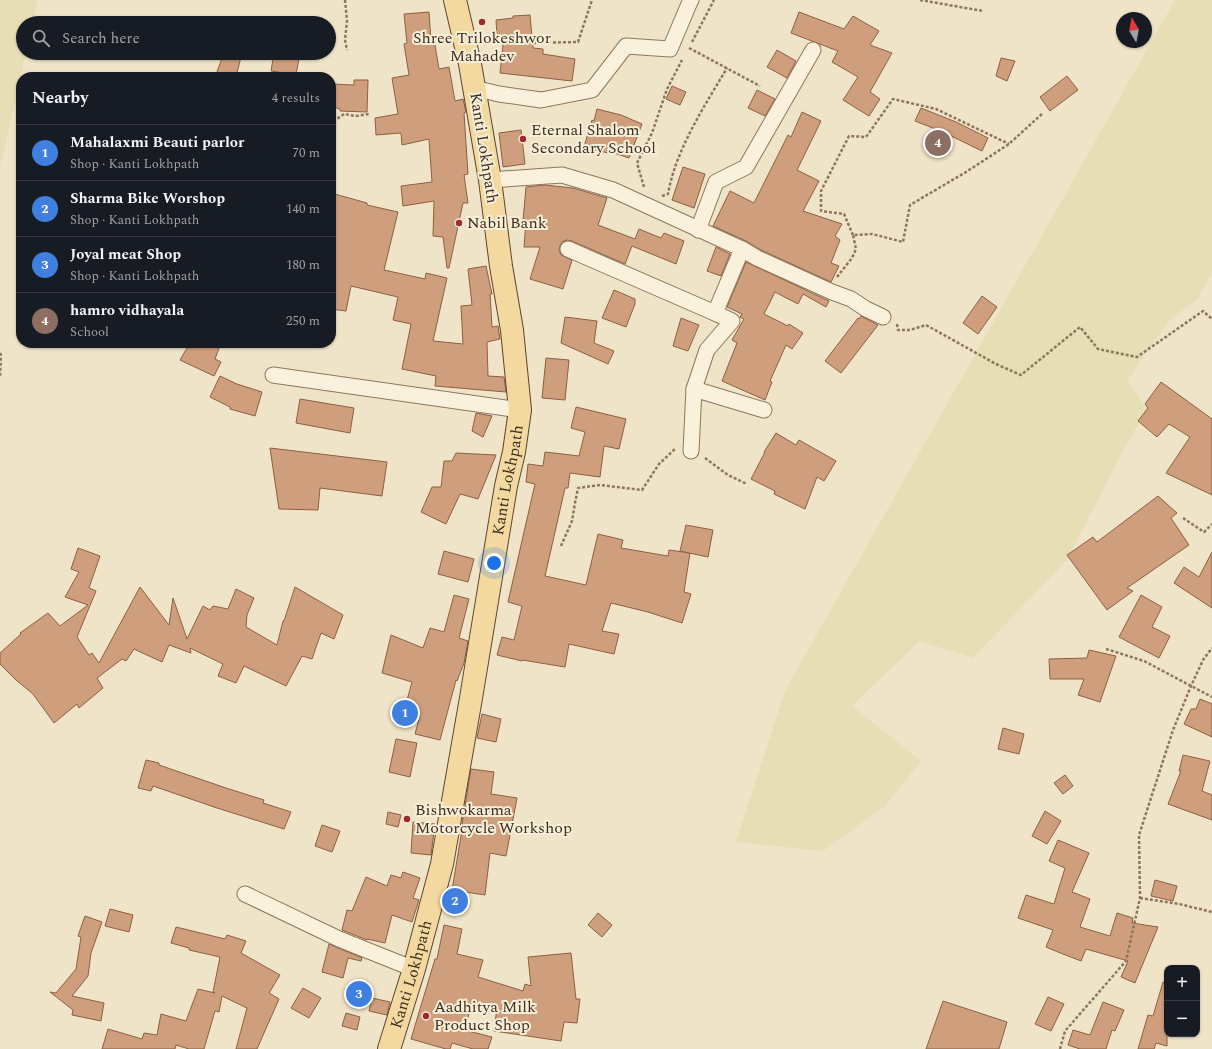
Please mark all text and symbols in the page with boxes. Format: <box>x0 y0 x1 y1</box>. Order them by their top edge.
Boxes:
north arrow <box>1116 12 1152 48</box>
search box <box>16 16 336 60</box>
marker: Shree Trilokeshwor Mahadev <box>477 17 487 27</box>
place label: Shree Trilokeshwor Mahadev <box>413 26 551 68</box>
icon: search <box>30 27 52 49</box>
text: Search here <box>62 27 140 50</box>
text: Nearby <box>32 85 88 111</box>
text: 4 results <box>272 88 320 108</box>
street label: Kanti Lokhpath <box>463 91 505 205</box>
place label: Eternal Shalom Secondary School <box>531 118 656 160</box>
pin: 4 <box>925 128 951 158</box>
text: Mahalaxmi Beauti parlor <box>70 131 244 154</box>
marker: Eternal Shalom Secondary School <box>518 134 528 144</box>
text: 1 <box>41 143 49 163</box>
text: 70 m <box>293 143 320 163</box>
text: Shop · Kanti Lokhpath <box>70 154 199 174</box>
text: Sharma Bike Worshop <box>70 187 225 210</box>
text: 2 <box>41 199 49 219</box>
text: 140 m <box>286 199 320 219</box>
text: Shop · Kanti Lokhpath <box>70 210 199 230</box>
place label: Nabil Bank <box>467 211 547 235</box>
marker: Nabil Bank <box>454 218 464 228</box>
text: Joyal meat Shop <box>70 243 181 266</box>
text: 3 <box>41 255 49 275</box>
text: 180 m <box>286 255 320 275</box>
text: Shop · Kanti Lokhpath <box>70 266 199 286</box>
text: hamro vidhayala <box>70 299 184 322</box>
text: 4 <box>41 311 49 331</box>
text: 250 m <box>286 311 320 331</box>
text: School <box>70 322 109 342</box>
street label: Kanti Lokhpath <box>486 423 530 537</box>
your location <box>484 553 504 573</box>
pin: 1 <box>392 698 418 728</box>
place label: Bishwokarma Motorcycle Workshop <box>415 798 572 840</box>
marker: Bishwokarma Motorcycle Workshop <box>402 814 412 824</box>
pin: 2 <box>442 886 468 916</box>
street label: Kanti Lokhpath <box>384 917 439 1032</box>
map controls <box>1164 965 1200 1037</box>
button: + <box>1164 965 1200 1001</box>
pin: 3 <box>346 979 372 1009</box>
place label: Aadhitya Milk Product Shop <box>434 995 536 1037</box>
button: − <box>1164 1001 1200 1037</box>
marker: Aadhitya Milk Product Shop <box>421 1011 431 1021</box>

